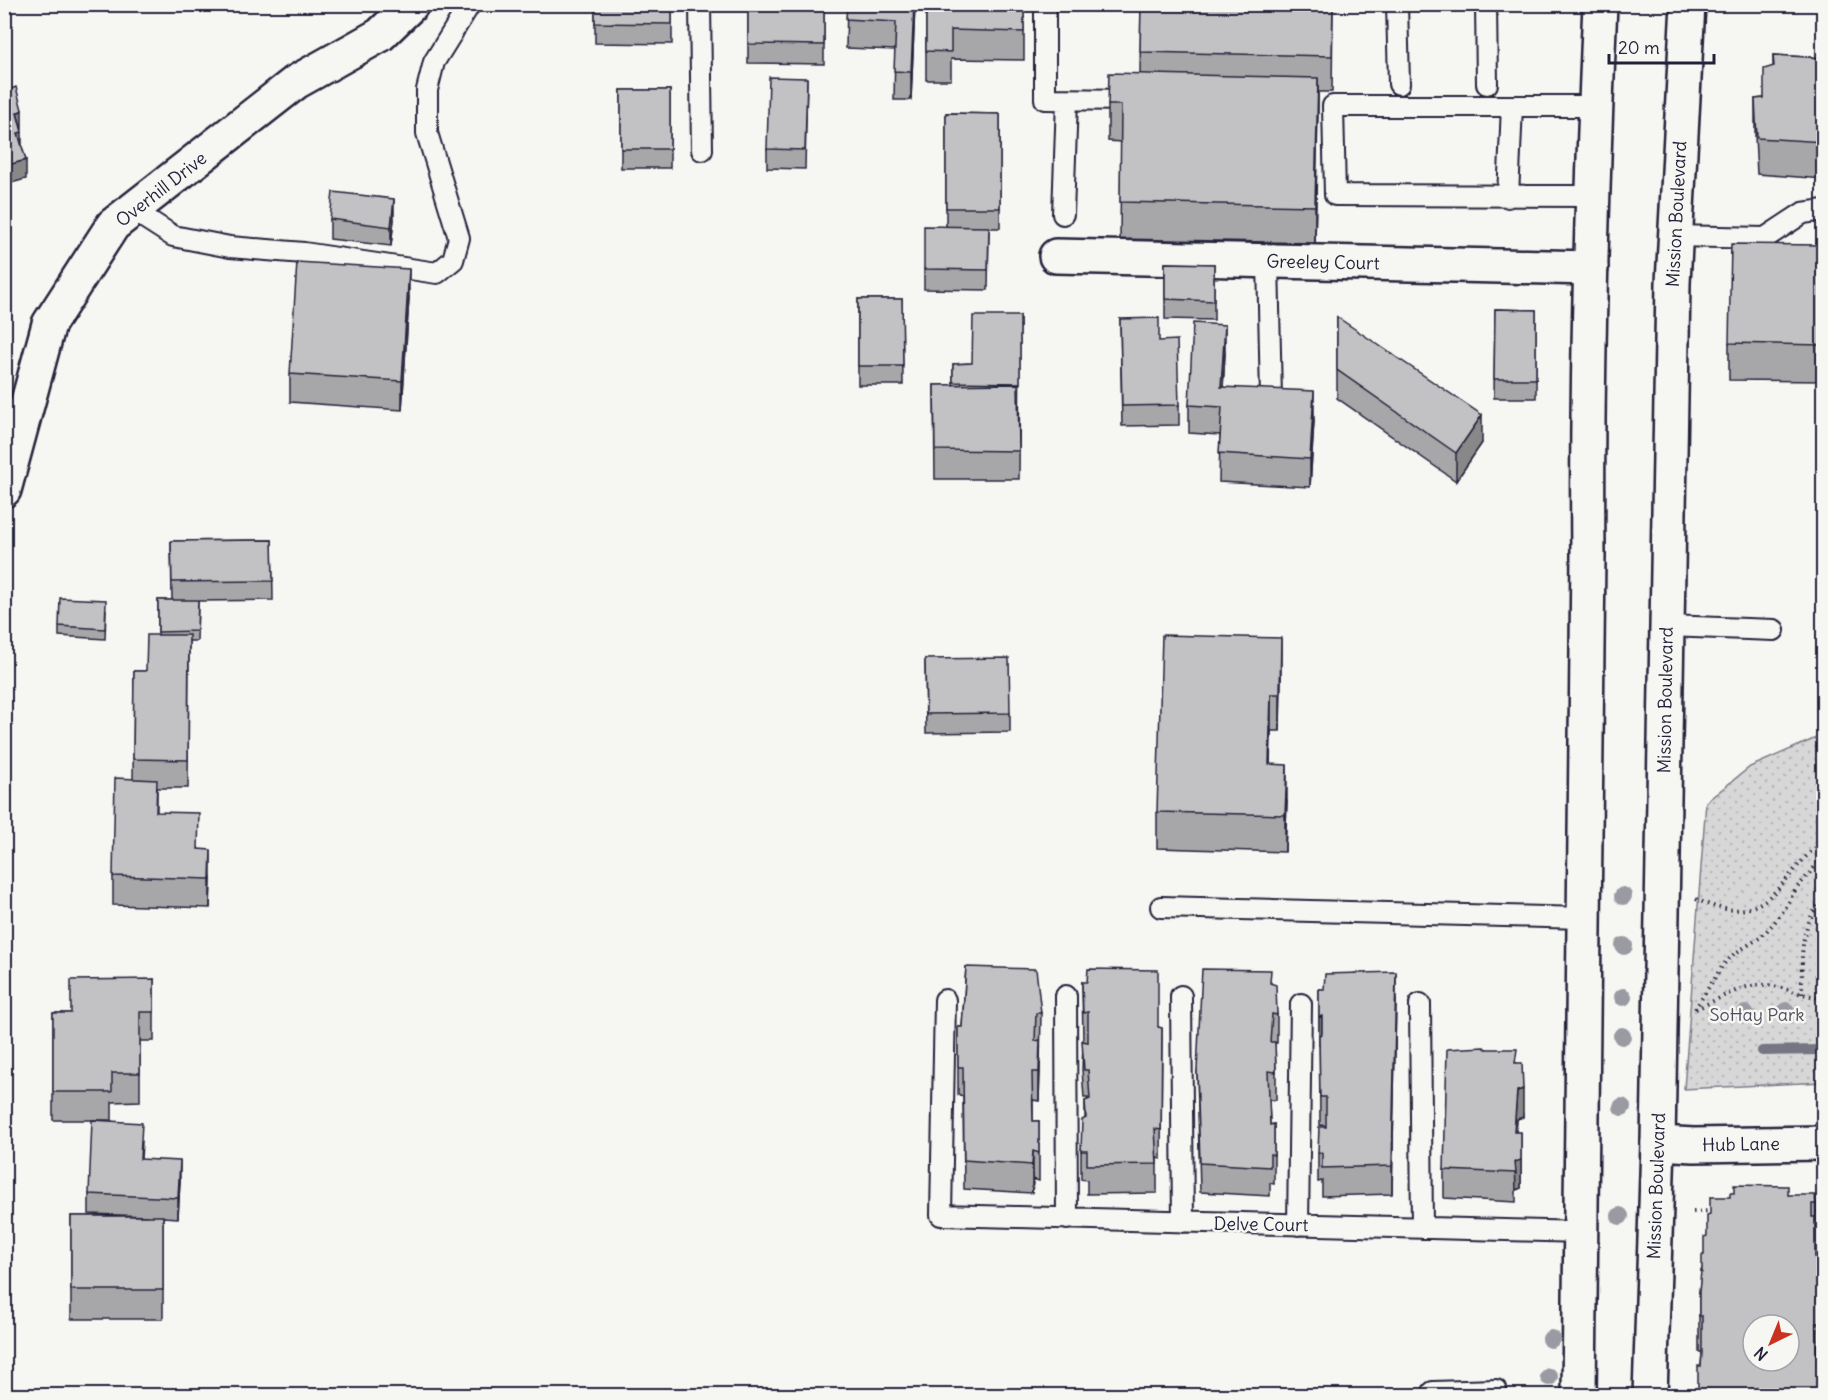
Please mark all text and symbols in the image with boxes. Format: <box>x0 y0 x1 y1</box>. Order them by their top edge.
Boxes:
scale bar <box>1609 27 1714 65</box>
text: 20 m <box>1618 36 1660 59</box>
street label: Mission Boulevard <box>1661 140 1691 288</box>
street label: Overhill Drive <box>111 146 211 232</box>
street label: Greeley Court <box>1266 250 1380 274</box>
street label: Mission Boulevard <box>1652 626 1678 773</box>
park label: SoHay Park <box>1710 1003 1804 1026</box>
street label: Mission Boulevard <box>1642 1112 1670 1260</box>
street label: Hub Lane <box>1702 1132 1780 1156</box>
street label: Delve Court <box>1213 1212 1309 1236</box>
north arrow <box>1741 1313 1801 1373</box>
text: N <box>1750 1343 1772 1365</box>

